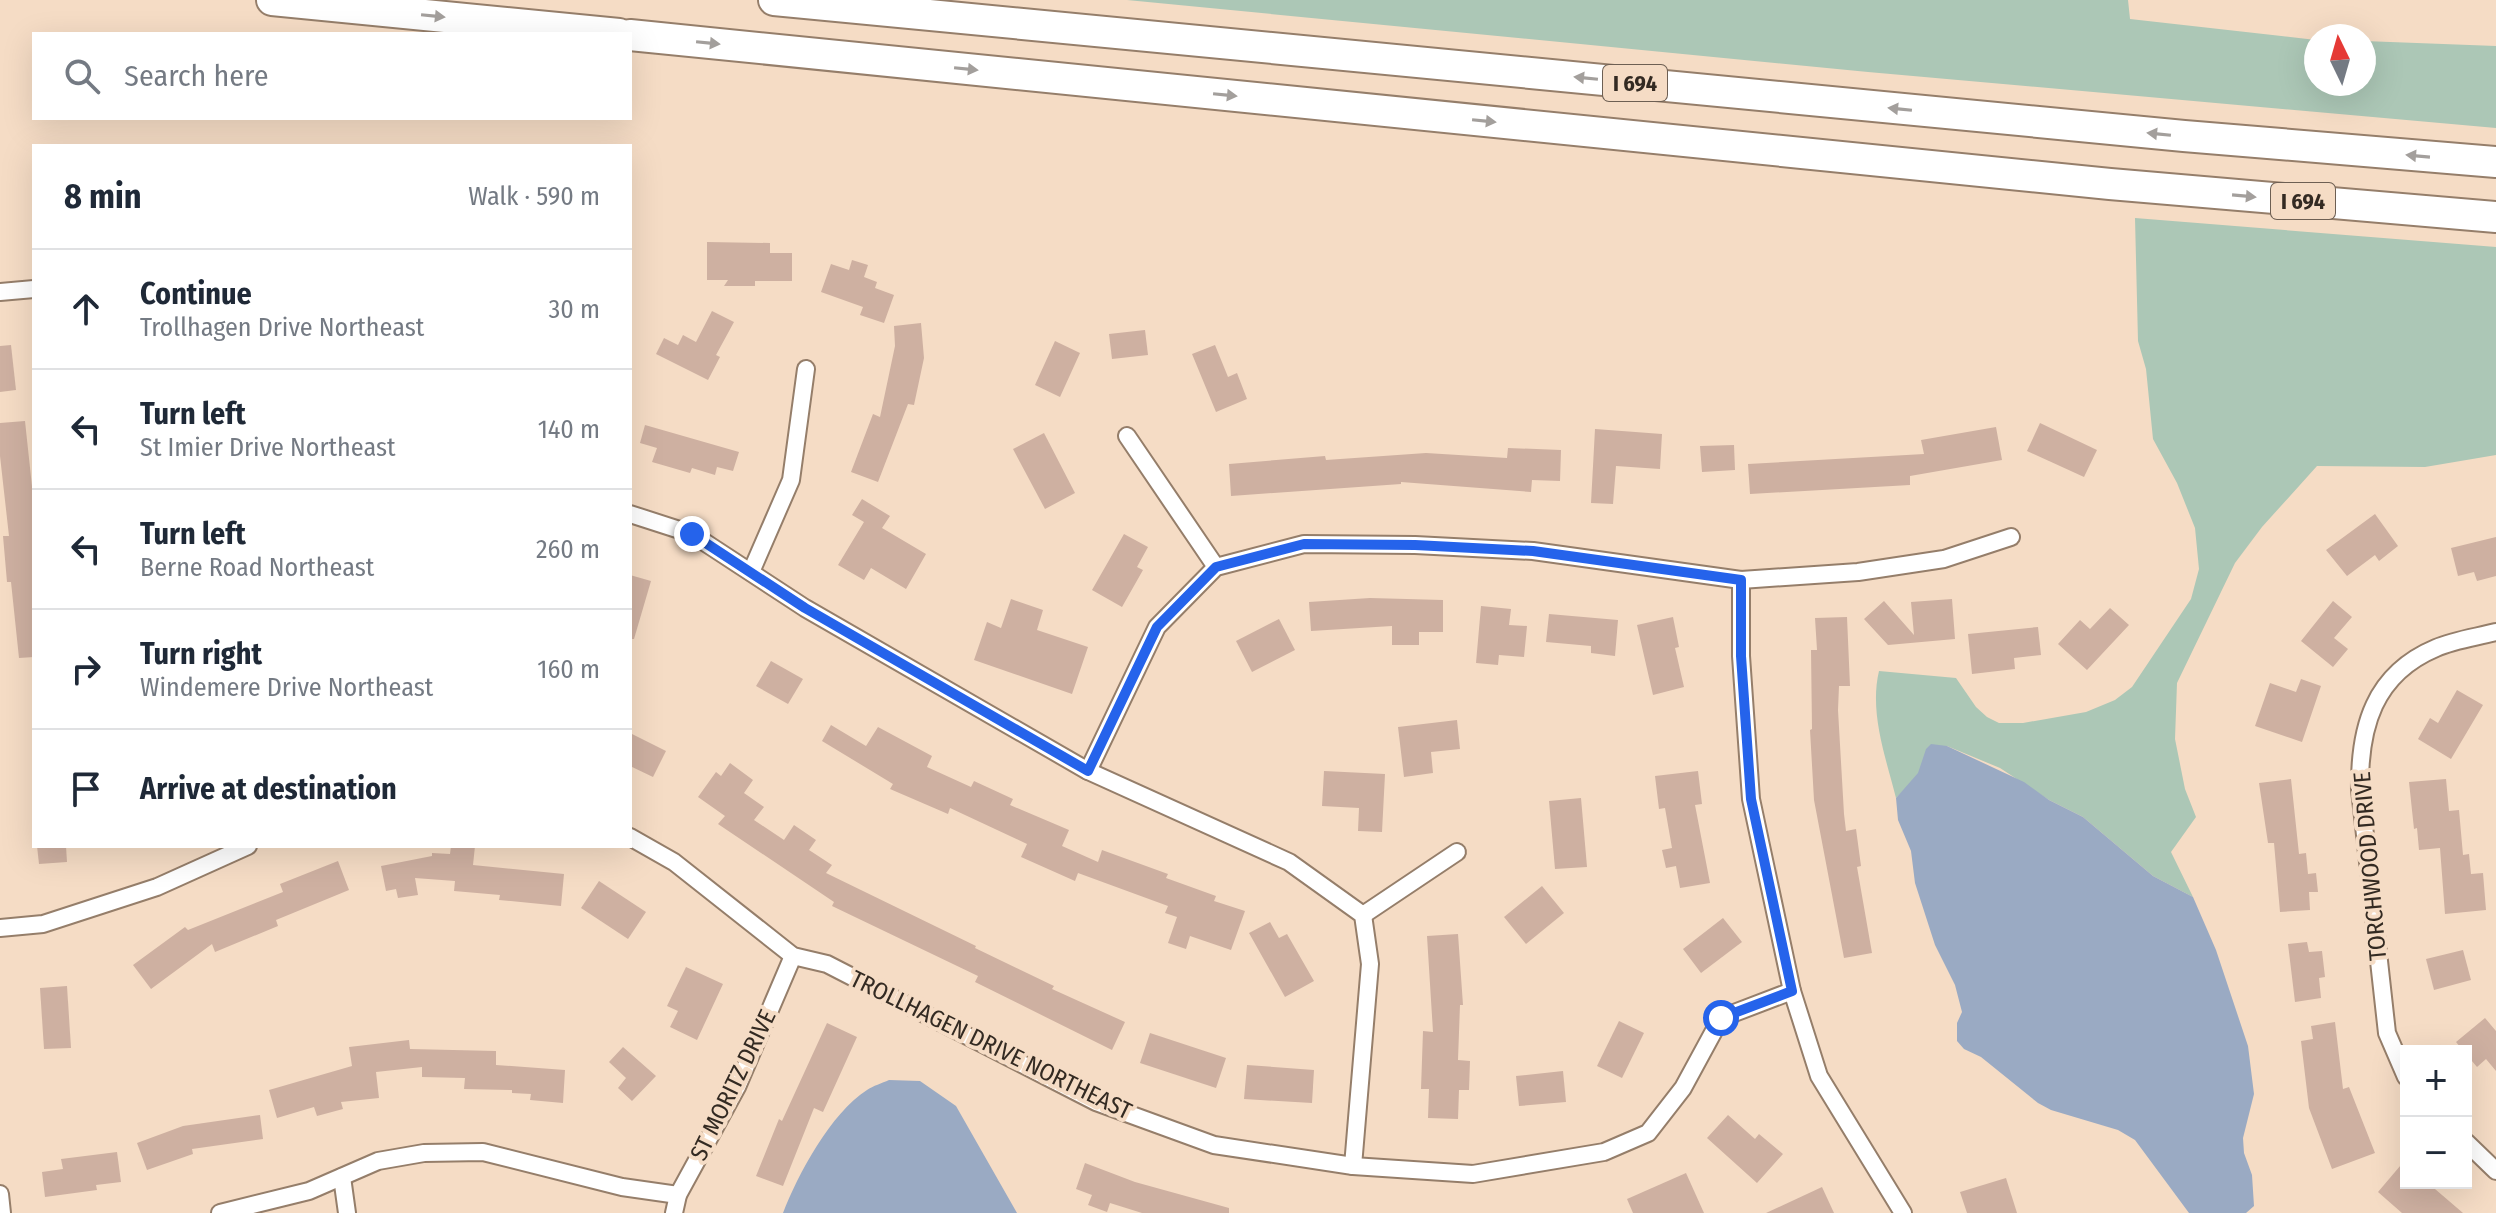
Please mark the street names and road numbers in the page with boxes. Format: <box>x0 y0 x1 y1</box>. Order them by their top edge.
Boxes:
road number: I 694 <box>1603 65 1667 101</box>
road number: I 694 <box>2271 183 2335 219</box>
street label: TORCHWOOD DRIVE <box>2348 770 2392 962</box>
street label: TROLLHAGEN DRIVE NORTHEAST <box>846 965 1136 1125</box>
street label: ST MORITZ DRIVE <box>685 1005 781 1165</box>

